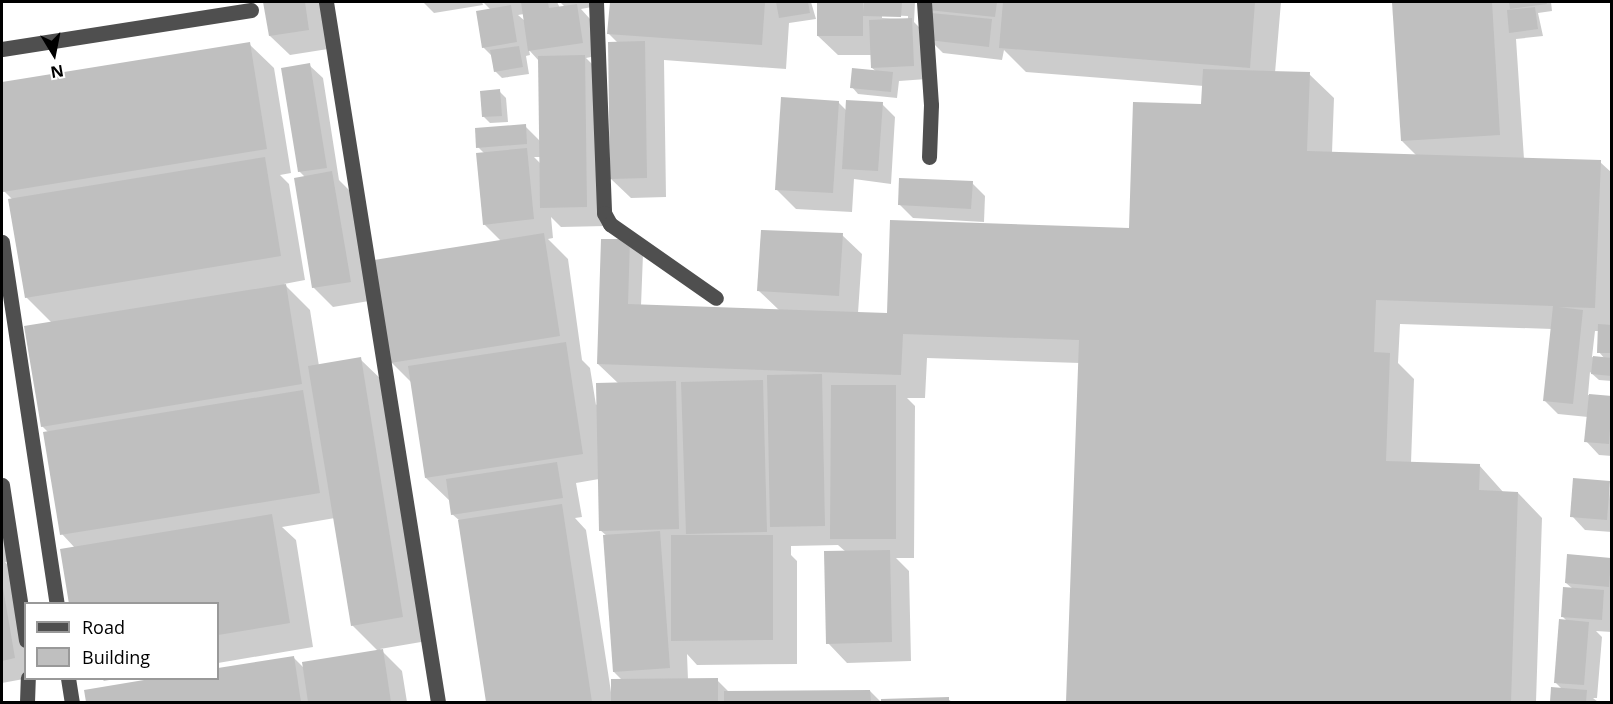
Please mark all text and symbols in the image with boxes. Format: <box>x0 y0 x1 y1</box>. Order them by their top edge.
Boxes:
north arrow <box>24 24 84 84</box>
text: N <box>49 60 65 84</box>
legend <box>24 602 219 680</box>
text: Road <box>82 615 125 639</box>
text: Building <box>82 645 150 669</box>

